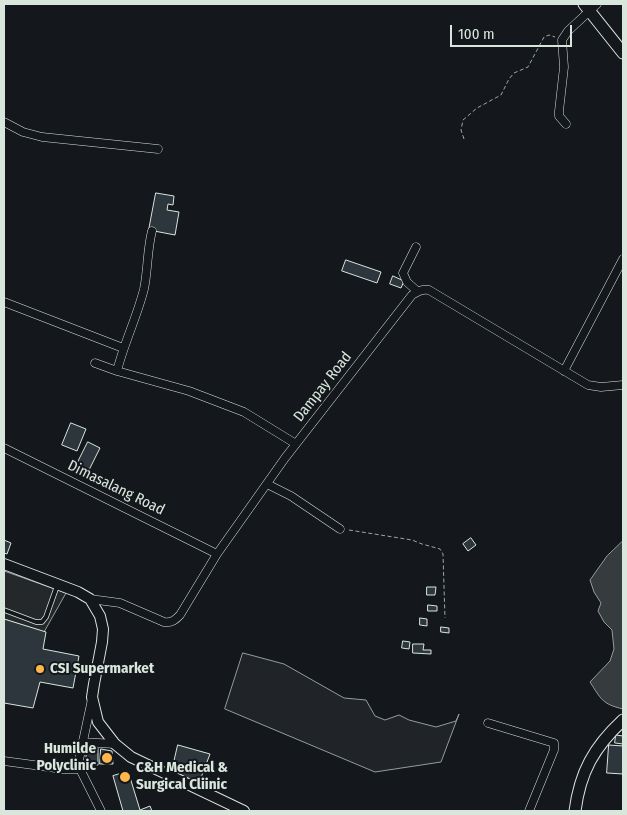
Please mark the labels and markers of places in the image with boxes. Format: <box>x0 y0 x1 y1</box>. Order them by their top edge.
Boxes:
place label: CSI Supermarket <box>50 660 154 678</box>
marker: CSI Supermarket <box>34 663 46 675</box>
place label: Humilde Polyclinic <box>37 740 96 775</box>
marker: Humilde Polyclinic <box>100 751 114 765</box>
place label: C&H Medical & Surgical Cliinic <box>136 759 228 794</box>
marker: C&H Medical & Surgical Cliinic <box>118 770 132 784</box>

